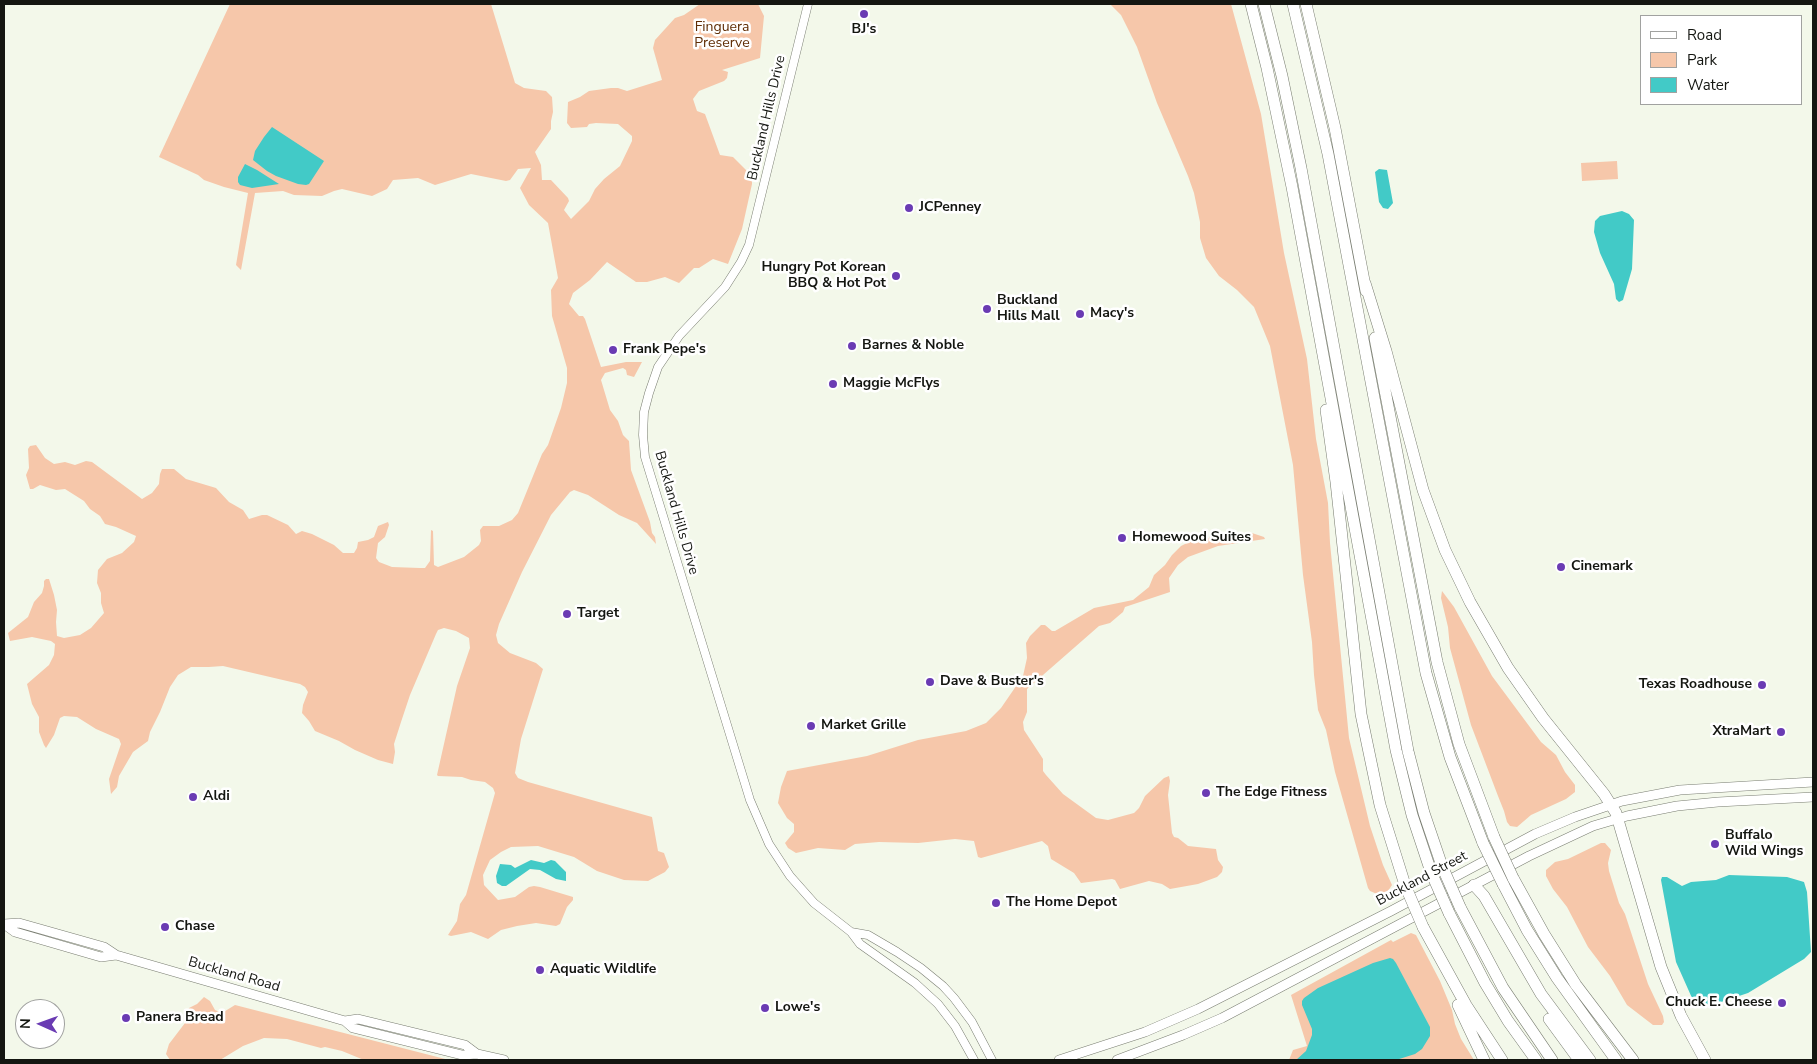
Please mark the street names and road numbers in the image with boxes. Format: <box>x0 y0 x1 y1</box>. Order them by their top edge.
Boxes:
street label: Buckland Hills Drive <box>744 54 790 182</box>
street label: Buckland Hills Drive <box>650 449 702 577</box>
street label: Buckland Street <box>1374 848 1470 910</box>
street label: Buckland Road <box>186 954 282 996</box>

